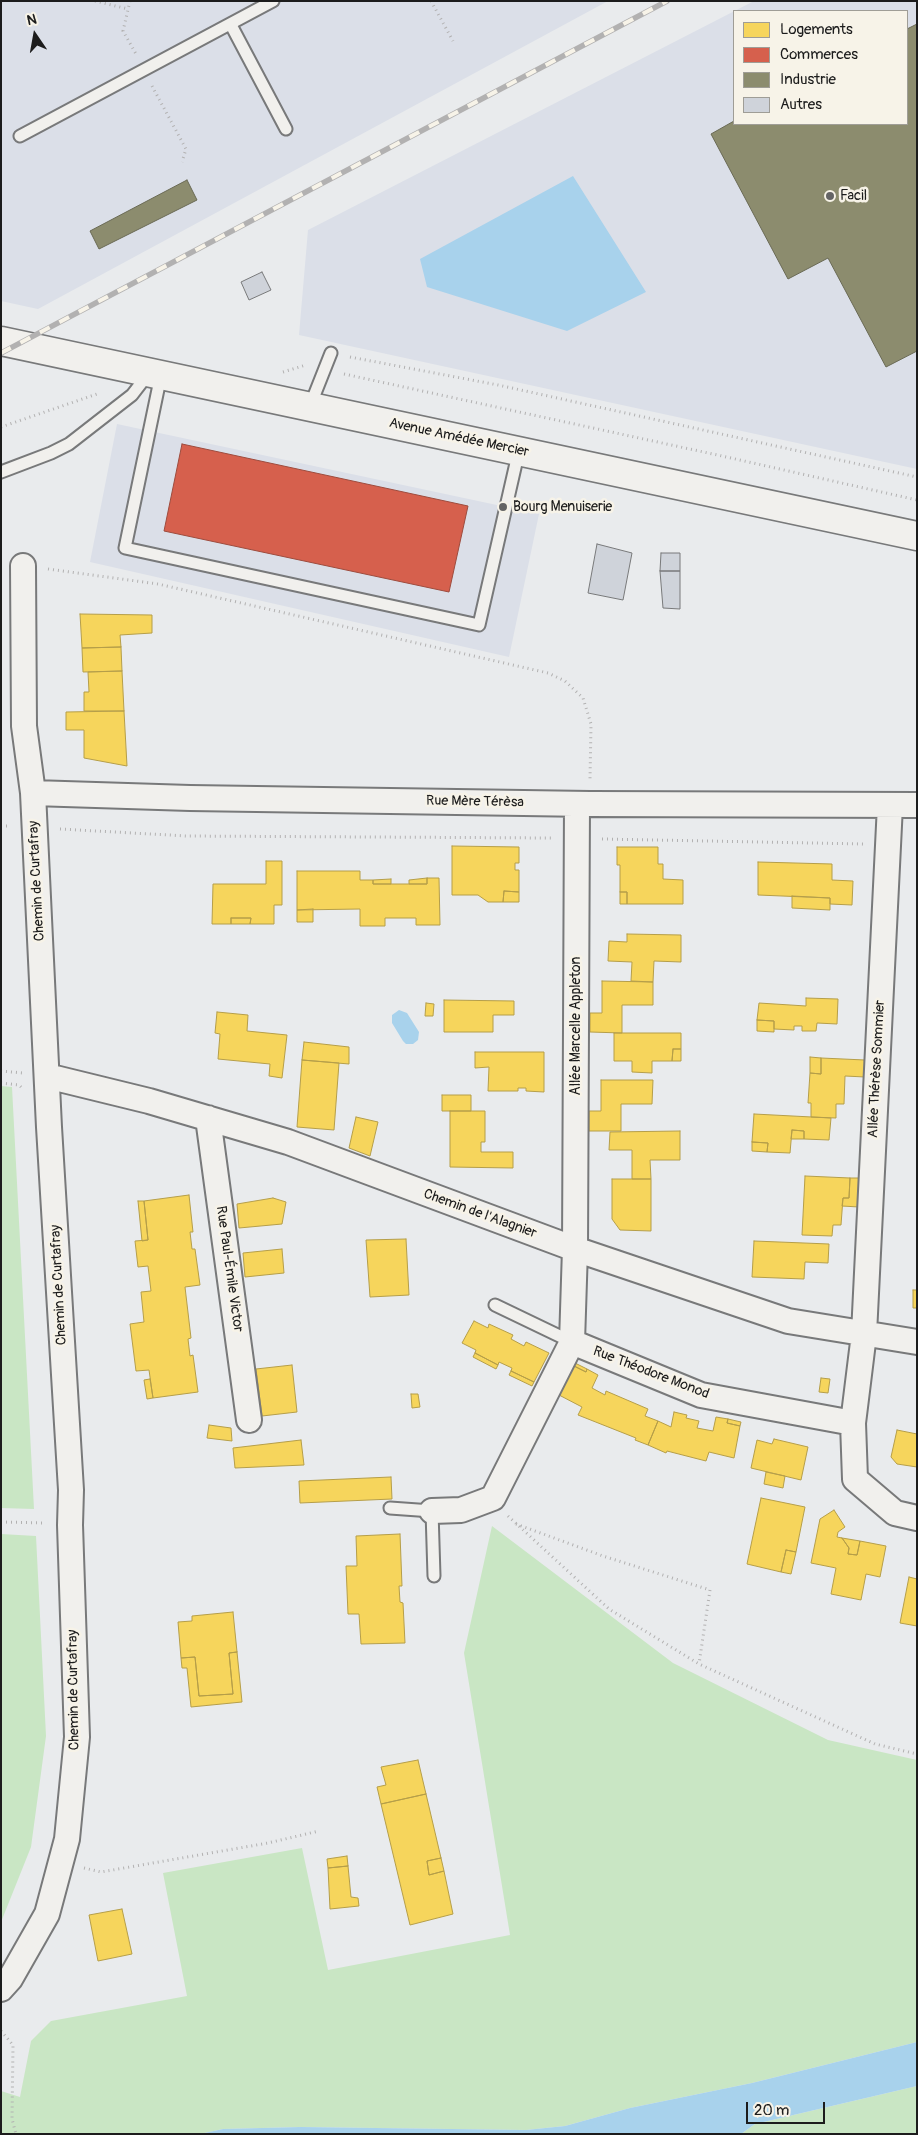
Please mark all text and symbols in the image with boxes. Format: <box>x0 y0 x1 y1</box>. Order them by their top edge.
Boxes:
north arrow <box>10 10 60 60</box>
legend <box>733 10 908 125</box>
text: N <box>25 11 38 29</box>
text: Logements <box>780 20 853 39</box>
text: Commerces <box>780 45 858 64</box>
text: Industrie <box>780 70 836 89</box>
text: Autres <box>780 95 822 114</box>
place label: Facil <box>840 188 867 204</box>
marker: Facil <box>824 190 836 202</box>
street label: Avenue Amédée Mercier <box>388 415 530 461</box>
place label: Bourg Menuiserie <box>513 499 612 515</box>
marker: Bourg Menuiserie <box>497 501 509 513</box>
street label: Rue Mère Térèsa <box>426 793 524 811</box>
street label: Chemin de Curtafray <box>25 820 49 942</box>
street label: Allée Marcelle Appleton <box>568 957 584 1095</box>
street label: Allée Thérèse Sommier <box>865 1000 889 1138</box>
street label: Chemin de l'Alagnier <box>421 1186 539 1242</box>
street label: Rue Paul-Émile Victor <box>212 1205 246 1333</box>
street label: Chemin de Curtafray <box>47 1224 71 1346</box>
street label: Rue Théodore Monod <box>590 1343 712 1403</box>
street label: Chemin de Curtafray <box>65 1630 83 1750</box>
scale bar <box>748 2092 827 2124</box>
text: 20 m <box>754 2101 789 2120</box>

